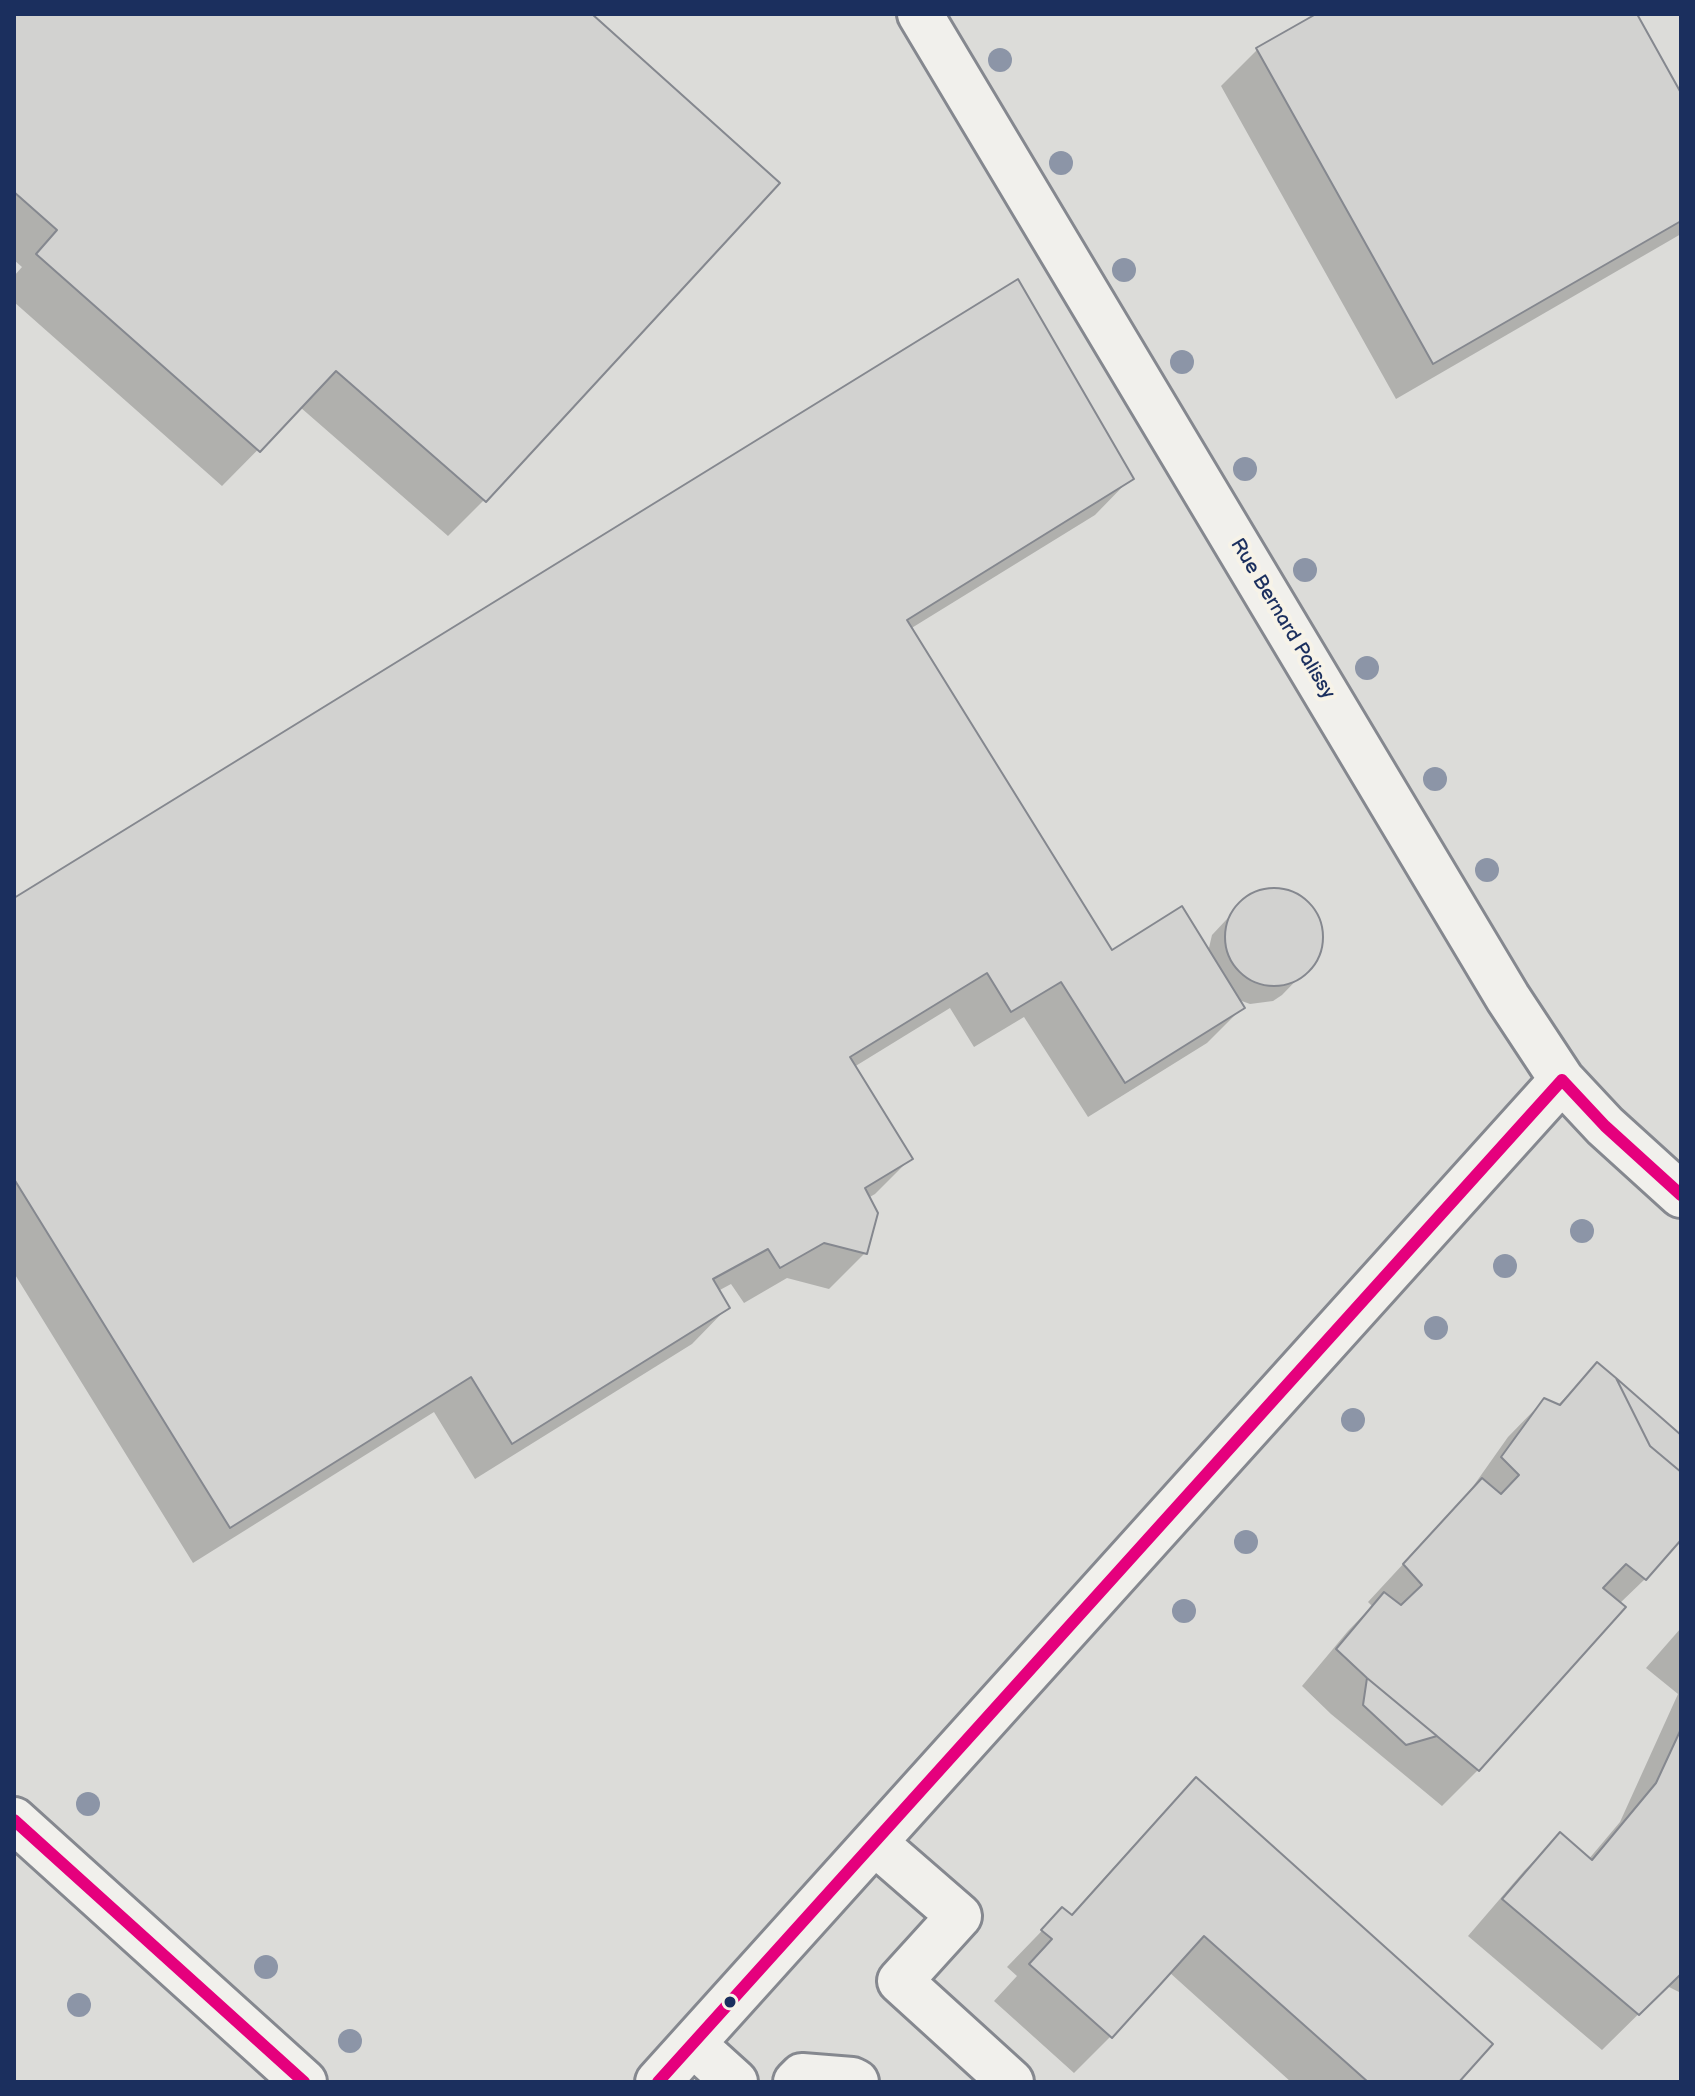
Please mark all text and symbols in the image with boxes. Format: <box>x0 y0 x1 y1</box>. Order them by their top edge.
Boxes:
street label: Rue Bernard Palissy <box>1225 534 1339 704</box>
unlabelled marker <box>722 1994 738 2010</box>

